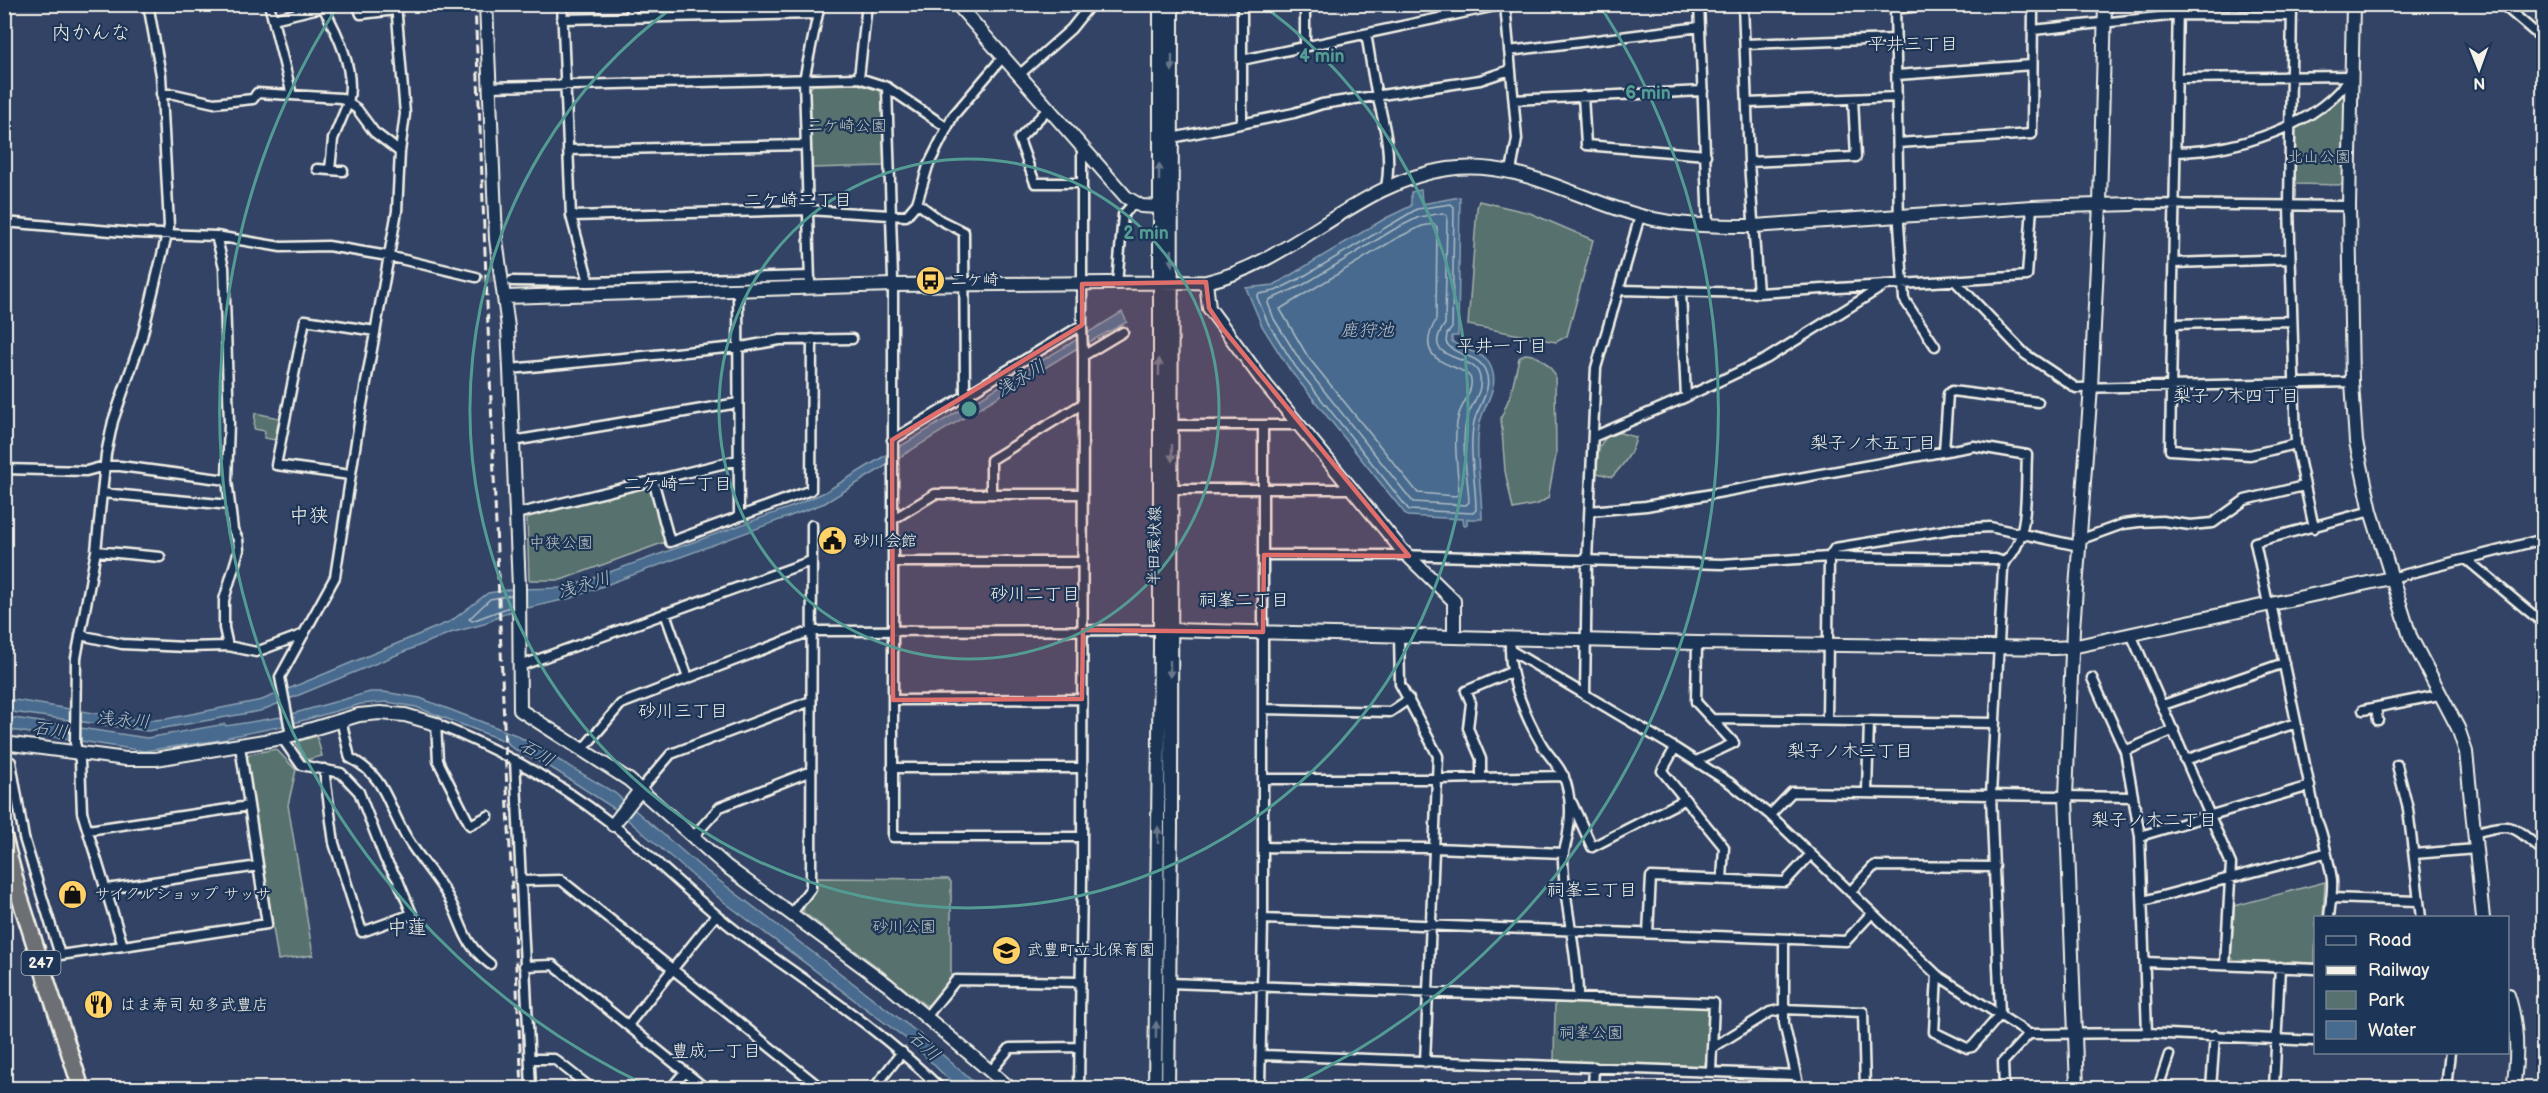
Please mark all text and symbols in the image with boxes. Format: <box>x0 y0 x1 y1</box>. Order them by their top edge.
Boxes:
district label: 内かんな <box>51 21 131 45</box>
district label: 平井三丁目 <box>1868 34 1958 55</box>
north arrow <box>2449 39 2509 99</box>
text: 4 min <box>1299 46 1345 67</box>
one-way arrow <box>1167 53 1177 72</box>
text: N <box>2473 73 2485 92</box>
text: 6 min <box>1625 83 1671 104</box>
park label: 二ケ崎公園 <box>807 117 887 136</box>
park label: 北山公園 <box>2287 148 2351 167</box>
one-way arrow <box>1154 163 1164 182</box>
district label: 二ケ崎二丁目 <box>744 190 852 211</box>
text: 2 min <box>1123 223 1169 244</box>
one-way arrow <box>1167 248 1177 267</box>
bus stop icon: 二ケ崎 <box>914 264 946 296</box>
place label: 二ケ崎 <box>951 271 999 290</box>
water label: 鹿狩池 <box>1340 320 1395 341</box>
district label: 平井一丁目 <box>1457 336 1547 357</box>
water label: 浅永川 <box>992 356 1050 402</box>
one-way arrow <box>1155 358 1164 377</box>
district label: 梨子ノ木四丁目 <box>2173 386 2299 407</box>
centre of rings <box>959 399 979 419</box>
district label: 梨子ノ木五丁目 <box>1810 433 1936 454</box>
one-way arrow <box>1167 443 1177 462</box>
district label: 二ケ崎一丁目 <box>624 474 732 495</box>
district label: 中狭 <box>289 504 329 528</box>
street label: 半田環状線 <box>1145 506 1165 586</box>
public building icon: 砂川会館 <box>816 525 848 557</box>
place label: 砂川会館 <box>853 532 917 551</box>
park label: 中狭公園 <box>529 534 593 553</box>
water label: 浅永川 <box>555 567 613 603</box>
district label: 砂川二丁目 <box>990 584 1080 605</box>
district label: 祠峯二丁目 <box>1199 590 1289 611</box>
one-way arrow <box>1165 659 1175 678</box>
district label: 砂川三丁目 <box>638 701 728 722</box>
water label: 浅永川 <box>95 707 151 733</box>
water label: 石川 <box>31 717 69 743</box>
water label: 石川 <box>516 735 558 771</box>
district label: 梨子ノ木三丁目 <box>1787 741 1913 762</box>
district label: 梨子ノ木二丁目 <box>2091 810 2217 831</box>
one-way arrow <box>1153 826 1163 845</box>
shop icon: サイクルショップ サッサ <box>57 878 89 910</box>
district label: 祠峯三丁目 <box>1547 880 1637 901</box>
place label: サイクルショップ サッサ <box>94 885 271 904</box>
district label: 中蓮 <box>387 916 427 940</box>
legend <box>2314 916 2509 1054</box>
park label: 砂川公園 <box>872 918 936 937</box>
text: Road <box>2368 930 2412 951</box>
school or university icon: 武豊町立北保育園 <box>990 934 1022 966</box>
place label: 武豊町立北保育園 <box>1027 941 1155 960</box>
road number: 247 <box>22 951 60 975</box>
text: Railway <box>2368 960 2430 981</box>
restaurant icon: はま寿司 知多武豊店 <box>83 989 115 1021</box>
text: Park <box>2368 990 2404 1011</box>
place label: はま寿司 知多武豊店 <box>120 996 268 1015</box>
text: Water <box>2368 1020 2416 1041</box>
one-way arrow <box>1151 1021 1161 1040</box>
park label: 祠峯公園 <box>1559 1024 1623 1043</box>
water label: 石川 <box>904 1026 944 1066</box>
district label: 豊成一丁目 <box>671 1041 761 1062</box>

